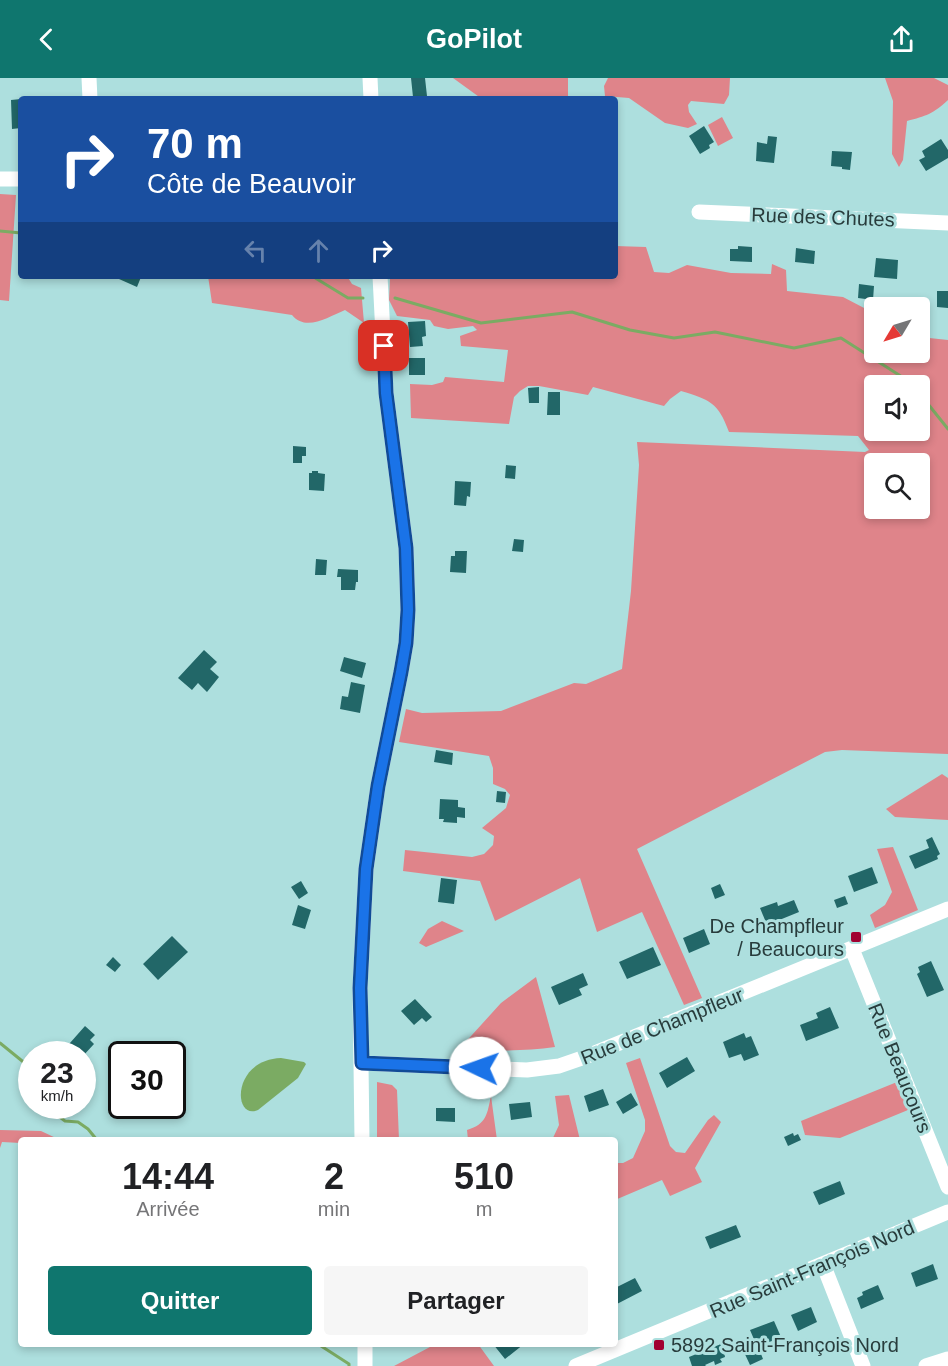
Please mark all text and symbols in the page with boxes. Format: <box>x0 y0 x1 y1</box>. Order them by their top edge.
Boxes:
icon: back <box>30 23 63 56</box>
icon: share <box>885 23 918 56</box>
text: GoPilot <box>426 24 522 54</box>
icon: right <box>48 120 126 198</box>
text: 70 m <box>147 120 243 167</box>
text: Côte de Beauvoir <box>147 169 356 199</box>
street label: Rue des Chutes <box>751 204 895 230</box>
icon: left <box>239 234 272 267</box>
icon: ahead <box>302 234 335 267</box>
icon: right <box>365 234 398 267</box>
north arrow <box>864 297 930 363</box>
map controls <box>864 297 930 519</box>
pin <box>358 320 409 371</box>
icon: arrive <box>367 329 400 362</box>
button: sound <box>864 375 930 441</box>
button: search <box>864 453 930 519</box>
place label: De Champfleur / Beaucours <box>709 915 844 960</box>
marker: De Champfleur / Beaucours <box>849 930 863 944</box>
street label: Rue de Champfleur <box>577 983 747 1069</box>
street label: Rue Beaucours <box>864 1000 936 1136</box>
position arrow <box>448 1036 512 1100</box>
speed limit sign: 30 <box>108 1041 186 1119</box>
text: 23 <box>40 1056 74 1089</box>
text: km/h <box>41 1087 73 1104</box>
text: 14:44 <box>122 1156 214 1197</box>
text: 2 <box>324 1156 344 1197</box>
text: 510 <box>454 1156 514 1197</box>
text: Arrivée <box>136 1198 200 1220</box>
text: min <box>318 1198 350 1220</box>
text: m <box>476 1198 492 1220</box>
street label: Rue Saint-François Nord <box>706 1216 918 1322</box>
button: Quitter <box>48 1266 312 1335</box>
button: Partager <box>324 1266 588 1335</box>
place label: 5892 Saint-François Nord <box>671 1334 899 1356</box>
marker: 5892 Saint-François Nord <box>652 1338 666 1352</box>

